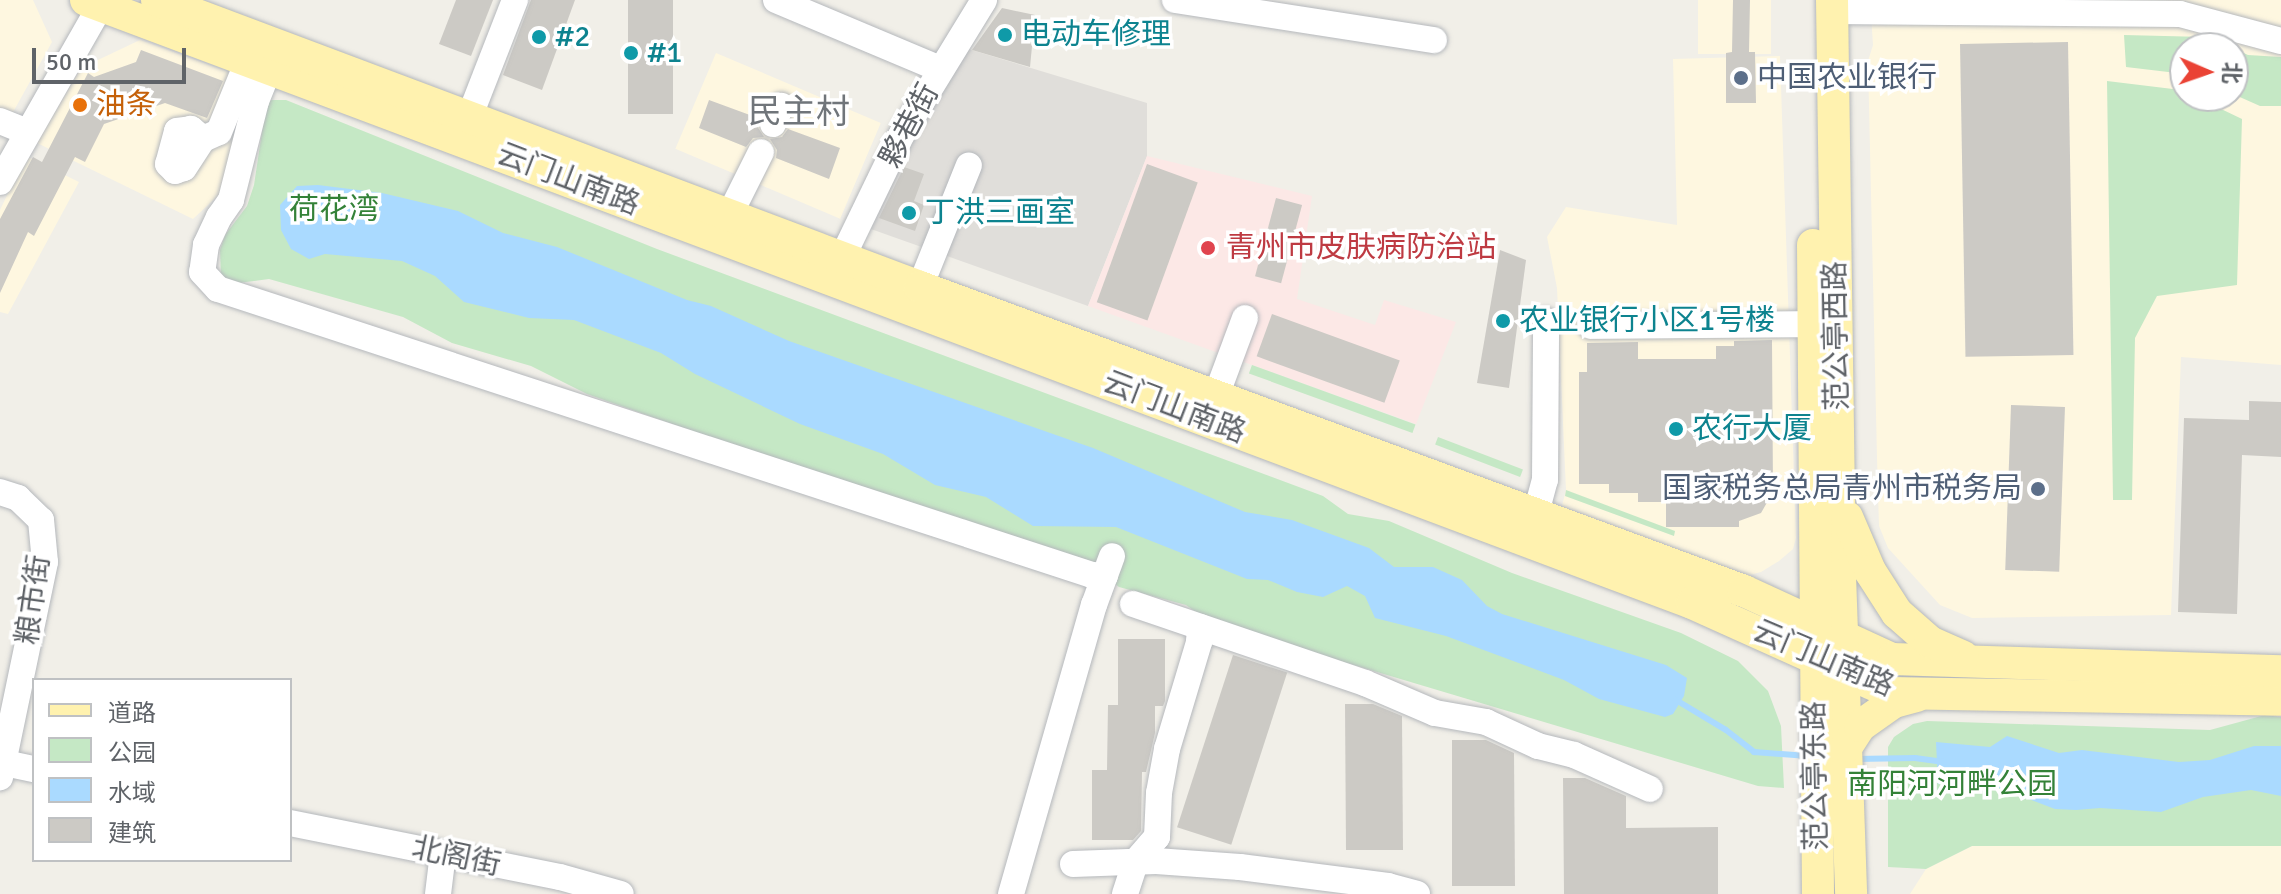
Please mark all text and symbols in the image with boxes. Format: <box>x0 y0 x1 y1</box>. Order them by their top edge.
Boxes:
place label: 电动车修理 <box>1021 17 1171 53</box>
place label: #2 <box>555 19 591 55</box>
marker: 电动车修理 <box>996 26 1014 44</box>
marker: #2 <box>530 28 548 46</box>
scale bar <box>36 32 190 82</box>
north arrow <box>2169 32 2249 112</box>
place label: #1 <box>647 35 683 71</box>
marker: #1 <box>622 44 640 62</box>
text: 50 m <box>46 47 96 77</box>
place label: 中国农业银行 <box>1757 60 1937 96</box>
text: 北 <box>2218 61 2245 84</box>
marker: 中国农业银行 <box>1732 69 1750 87</box>
street label: 夥巷街 <box>873 78 947 174</box>
place label: 油条 <box>96 87 156 123</box>
district label: 民主村 <box>748 93 850 133</box>
marker: 油条 <box>71 96 89 114</box>
street label: 云门山南路 <box>492 136 644 224</box>
park label: 荷花湾 <box>289 192 379 228</box>
place label: 丁洪三画室 <box>925 195 1075 231</box>
marker: 丁洪三画室 <box>900 204 918 222</box>
place label: 青州市皮肤病防治站 <box>1226 230 1496 266</box>
marker: 青州市皮肤病防治站 <box>1197 237 1219 259</box>
street label: 范公亭西路 <box>1818 261 1856 411</box>
place label: 农业银行小区1号楼 <box>1519 303 1775 339</box>
marker: 农业银行小区1号楼 <box>1494 312 1512 330</box>
street label: 云门山南路 <box>1098 364 1250 452</box>
place label: 农行大厦 <box>1692 411 1812 447</box>
marker: 农行大厦 <box>1667 420 1685 438</box>
place label: 国家税务总局青州市税务局 <box>1662 471 2022 507</box>
marker: 国家税务总局青州市税务局 <box>2029 480 2047 498</box>
street label: 粮市街 <box>10 553 58 647</box>
street label: 云门山南路 <box>1747 613 1899 705</box>
legend <box>32 678 292 862</box>
text: 道路 <box>108 698 156 728</box>
street label: 范公亭东路 <box>1797 701 1835 851</box>
text: 公园 <box>108 738 156 768</box>
park label: 南阳河河畔公园 <box>1847 767 2057 803</box>
text: 水域 <box>108 778 156 808</box>
text: 建筑 <box>108 818 156 848</box>
street label: 北阁街 <box>408 830 504 884</box>

